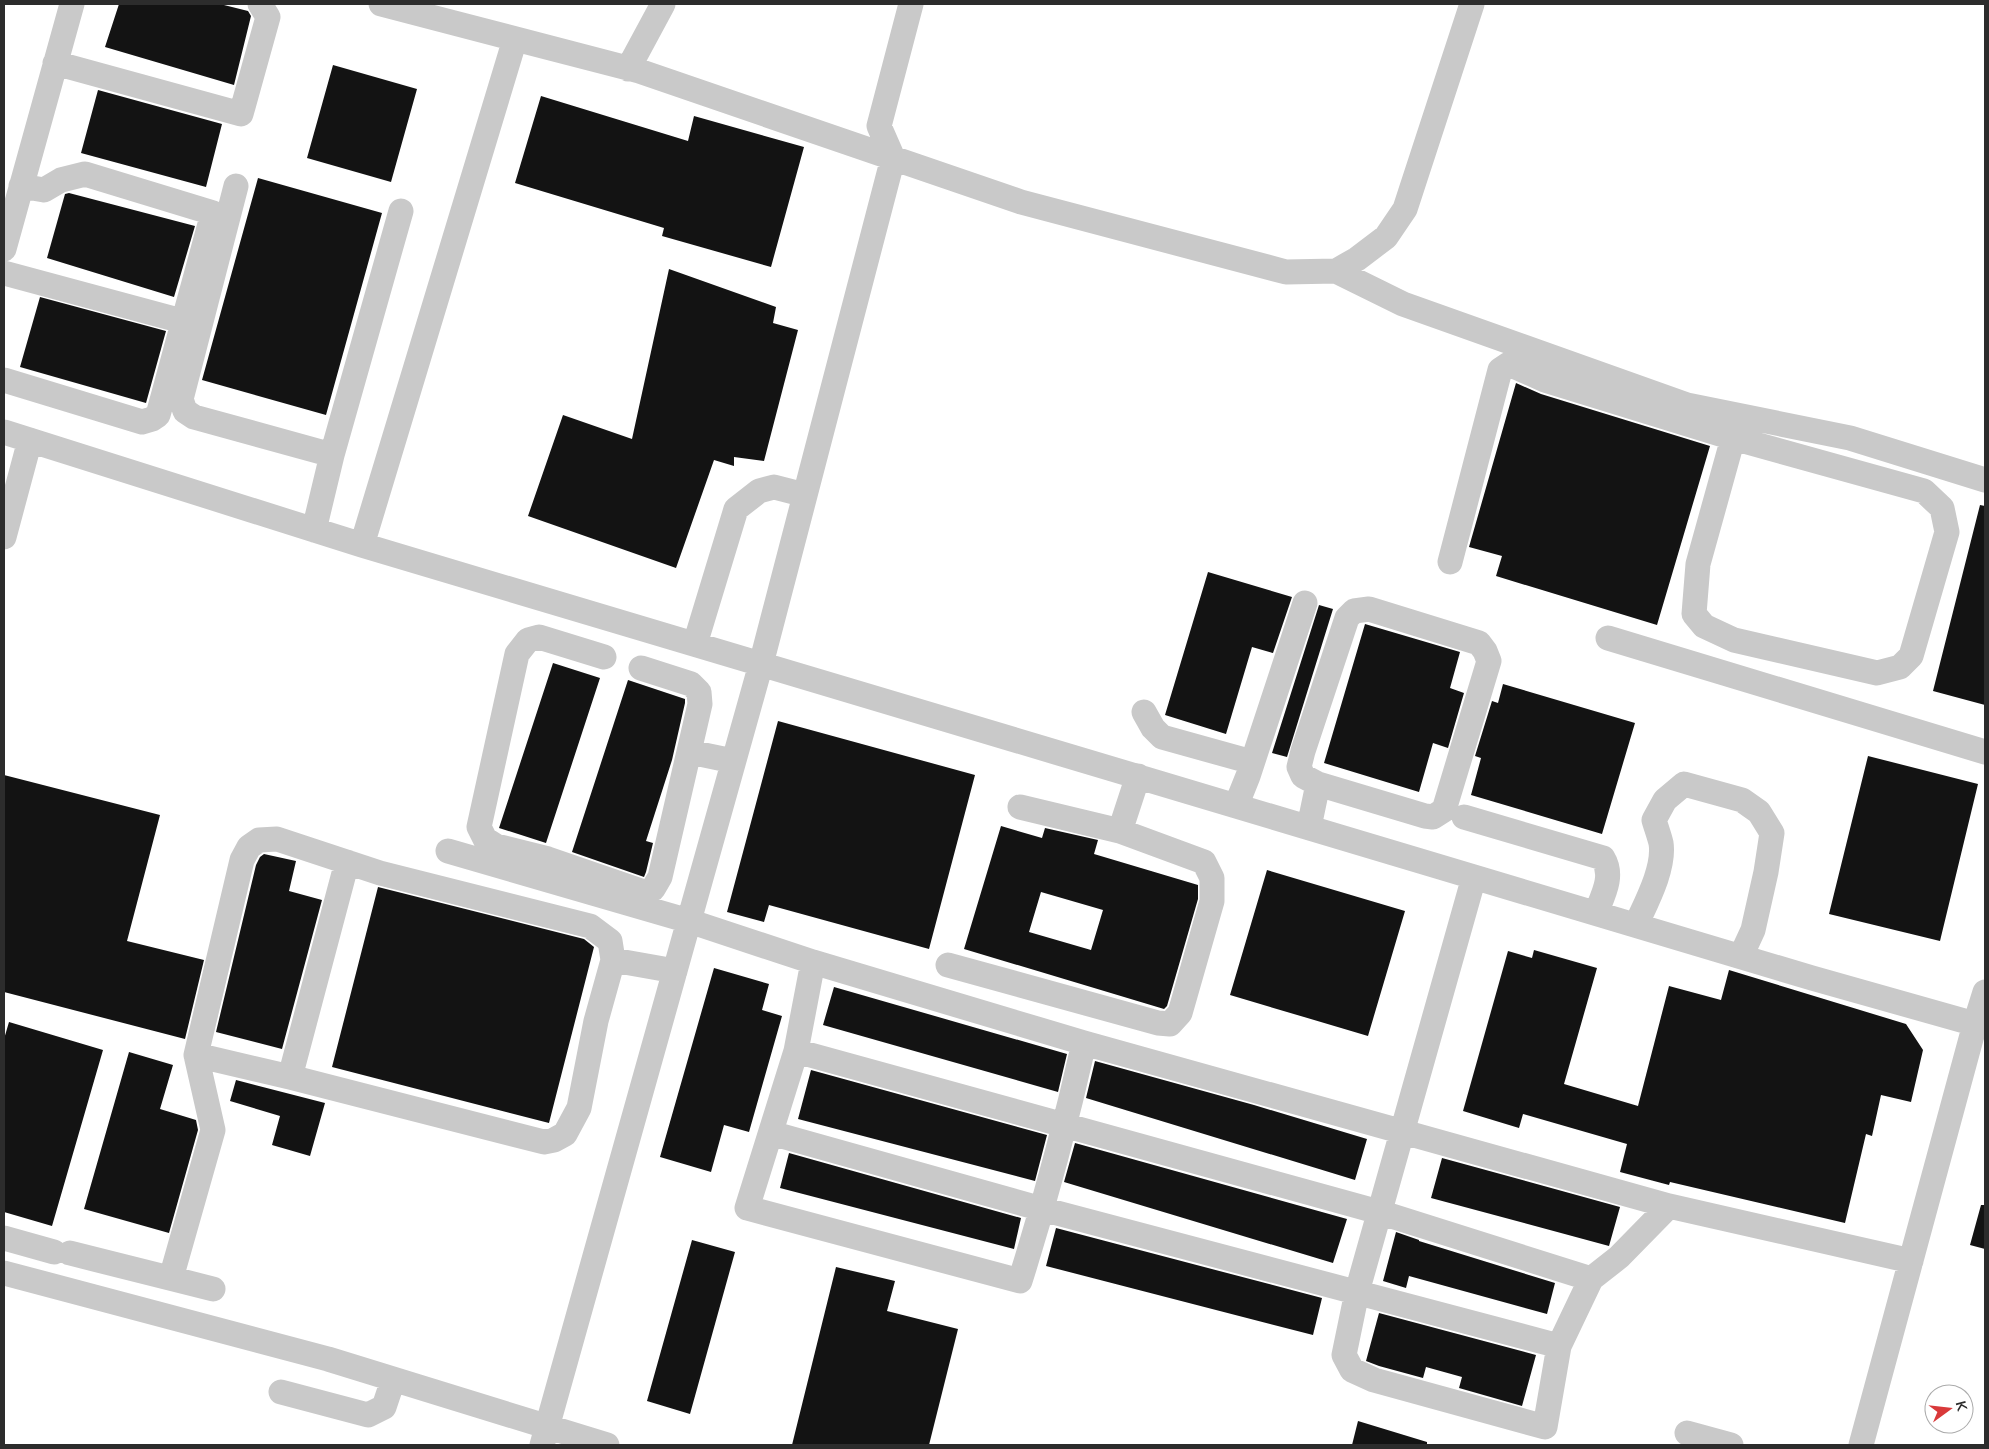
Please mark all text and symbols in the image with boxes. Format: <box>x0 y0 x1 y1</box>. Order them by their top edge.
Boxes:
north arrow <box>1924 1384 1974 1434</box>
text: K <box>1952 1399 1972 1413</box>

